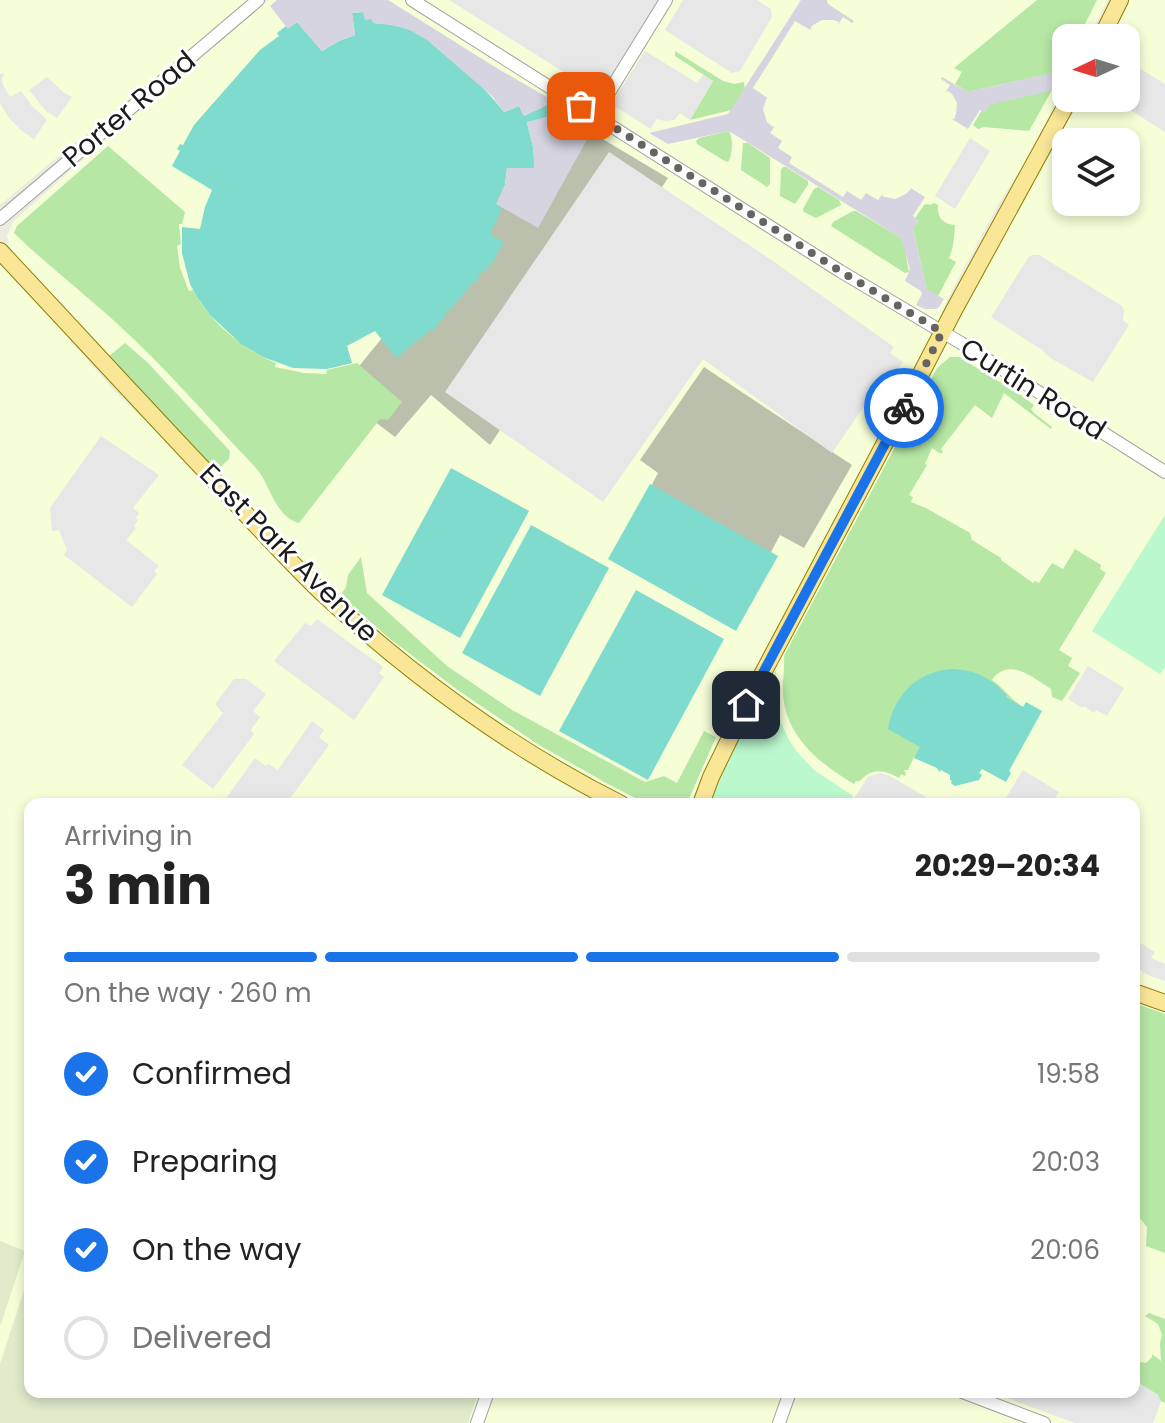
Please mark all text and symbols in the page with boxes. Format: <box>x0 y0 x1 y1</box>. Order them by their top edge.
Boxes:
north arrow <box>1052 24 1140 112</box>
map controls <box>1052 24 1140 216</box>
street label: Porter Road <box>54 42 204 176</box>
pin <box>547 72 615 140</box>
icon: bag <box>559 84 603 128</box>
button: layers <box>1052 128 1140 216</box>
street label: Curtin Road <box>953 329 1113 449</box>
courier <box>864 368 944 448</box>
icon: bike <box>882 386 926 430</box>
street label: East Park Avenue <box>191 455 387 651</box>
pin <box>712 671 780 739</box>
icon: home <box>724 683 768 727</box>
text: Arriving in <box>64 818 193 854</box>
text: 20:29–20:34 <box>915 844 1100 887</box>
text: 3 min <box>64 849 212 922</box>
text: On the way · 260 m <box>64 975 312 1011</box>
icon: check <box>64 1052 108 1096</box>
text: Confirmed <box>132 1052 292 1095</box>
text: 19:58 <box>1037 1056 1100 1092</box>
icon: check <box>64 1140 108 1184</box>
text: Preparing <box>132 1140 278 1183</box>
text: 20:03 <box>1032 1144 1100 1180</box>
icon: check <box>64 1228 108 1272</box>
text: On the way <box>132 1228 301 1271</box>
text: 20:06 <box>1030 1232 1100 1268</box>
text: Delivered <box>132 1316 272 1359</box>

